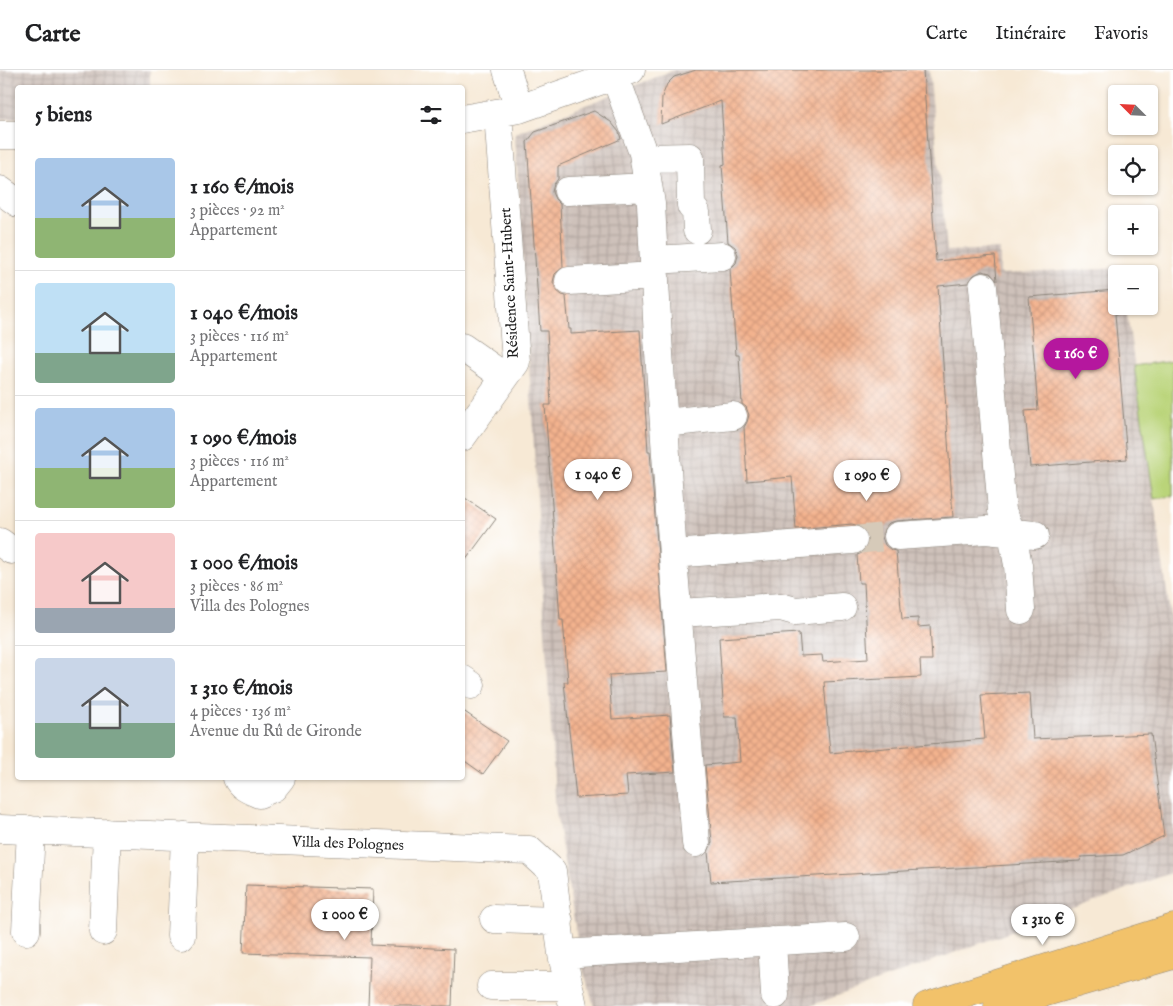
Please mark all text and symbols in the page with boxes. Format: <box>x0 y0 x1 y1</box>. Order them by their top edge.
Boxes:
text: Carte <box>25 19 81 50</box>
text: Carte <box>926 23 968 46</box>
text: Itinéraire <box>996 23 1066 46</box>
text: Favoris <box>1094 23 1148 46</box>
north arrow <box>1108 85 1158 135</box>
map controls <box>1108 85 1158 315</box>
icon: filters <box>417 101 445 129</box>
text: 5 biens <box>35 102 92 129</box>
button: locate <box>1108 145 1158 195</box>
text: 1 160 €/mois <box>190 174 294 201</box>
icon: home <box>75 178 135 238</box>
text: 3 pièces · 92 m² <box>190 201 285 221</box>
button: + <box>1108 205 1158 255</box>
street label: Résidence Saint-Hubert <box>496 207 523 359</box>
text: Appartement <box>190 221 277 241</box>
button: − <box>1108 265 1158 315</box>
text: 1 040 €/mois <box>190 300 298 327</box>
icon: home <box>75 303 135 363</box>
text: 3 pièces · 116 m² <box>190 327 289 347</box>
pin: 1 160 € <box>1030 338 1122 380</box>
text: 1 160 € <box>1055 344 1097 364</box>
text: Appartement <box>190 347 277 367</box>
text: 1 090 €/mois <box>190 425 297 452</box>
icon: home <box>75 428 135 488</box>
text: 3 pièces · 116 m² <box>190 452 289 472</box>
pin: 1 040 € <box>552 458 644 501</box>
pin: 1 090 € <box>821 460 913 502</box>
text: 1 040 € <box>575 465 621 485</box>
text: 1 090 € <box>844 466 890 486</box>
text: Appartement <box>190 472 277 492</box>
text: 1 000 €/mois <box>190 550 298 577</box>
icon: home <box>75 553 135 613</box>
text: 3 pièces · 86 m² <box>190 577 283 597</box>
text: Villa des Polognes <box>190 597 310 617</box>
text: 1 310 €/mois <box>190 675 293 702</box>
icon: home <box>75 678 135 738</box>
text: 4 pièces · 136 m² <box>190 702 291 722</box>
text: Avenue du Rû de Gironde <box>190 722 362 742</box>
street label: Villa des Polognes <box>291 832 404 855</box>
pin: 1 000 € <box>299 898 391 941</box>
pin: 1 310 € <box>997 904 1089 946</box>
text: 1 000 € <box>322 905 368 925</box>
text: 1 310 € <box>1022 910 1064 930</box>

